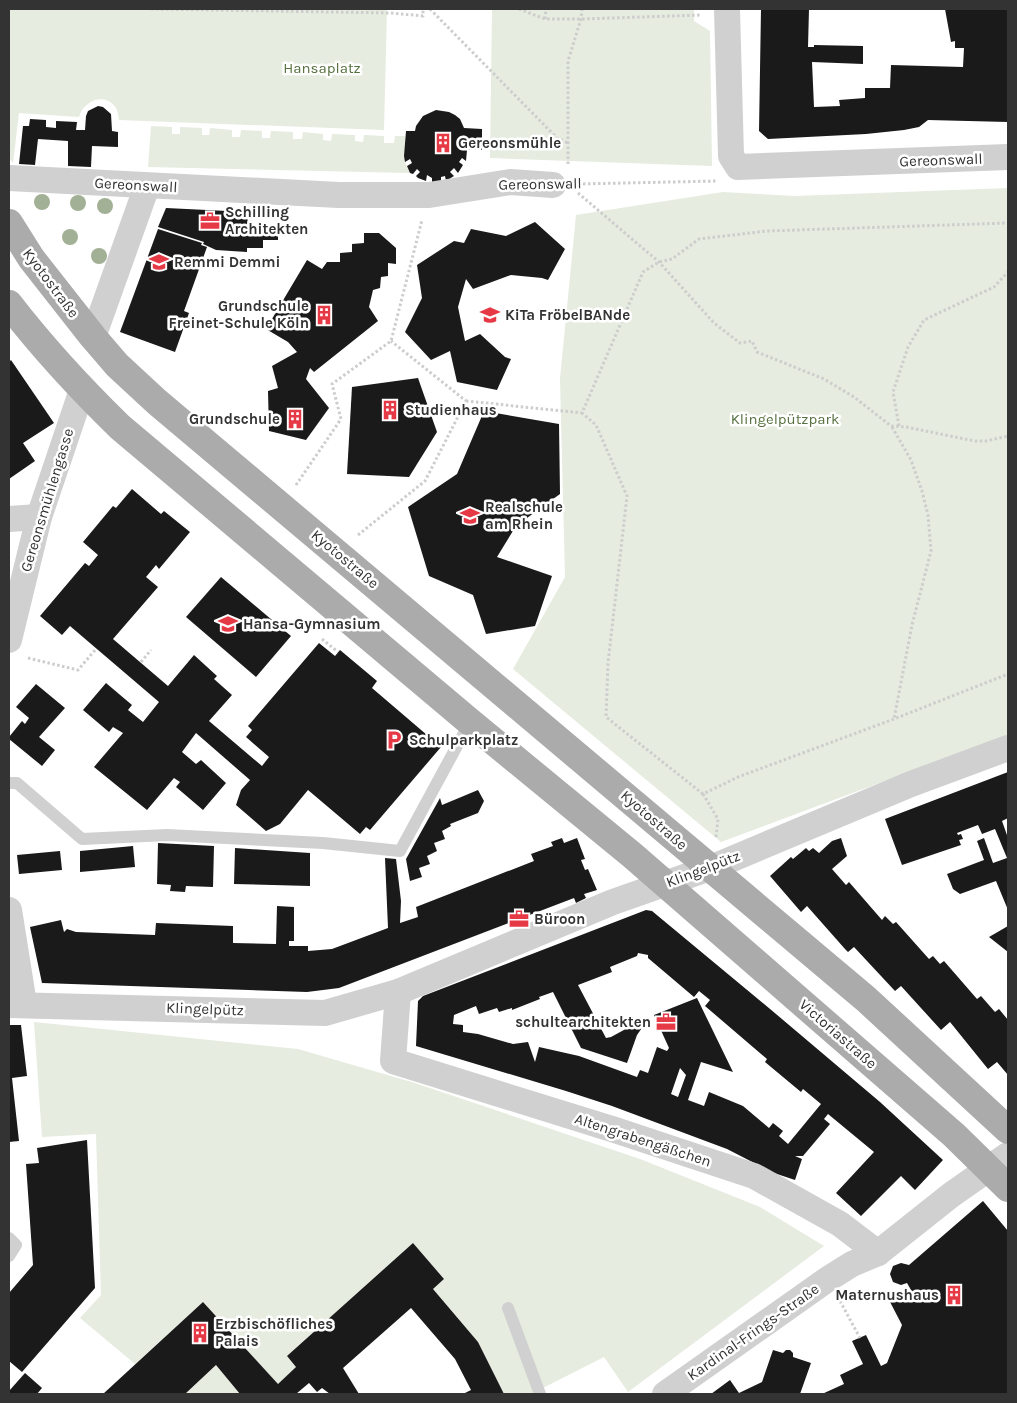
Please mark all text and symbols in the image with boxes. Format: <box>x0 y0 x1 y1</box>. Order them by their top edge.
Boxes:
park label: Hansaplatz <box>283 59 361 77</box>
building icon: Gereonsmühle <box>432 132 454 154</box>
place label: Gereonsmühle <box>458 134 561 152</box>
street label: Gereonswall <box>899 150 983 170</box>
street label: Gereonswall <box>94 174 178 196</box>
street label: Gereonswall <box>498 174 582 194</box>
place label: Schilling Architekten <box>225 203 308 238</box>
office icon: Schilling Architekten <box>199 210 221 232</box>
street label: Kyotostraße <box>19 245 83 321</box>
school or university icon: Remmi Demmi <box>148 251 170 273</box>
place label: Remmi Demmi <box>174 253 280 271</box>
place label: Grundschule Freinet-Schule Köln <box>168 297 309 332</box>
building icon: Grundschule Freinet-Schule Köln <box>313 304 335 326</box>
school or university icon: KiTa FröbelBANde <box>479 304 501 326</box>
place label: KiTa FröbelBANde <box>505 306 630 324</box>
building icon: Studienhaus <box>379 399 401 421</box>
place label: Studienhaus <box>405 401 497 419</box>
building icon: Grundschule <box>284 408 306 430</box>
place label: Grundschule <box>189 410 280 428</box>
park label: Klingelpützpark <box>731 410 839 428</box>
street label: Gereonsmühlengasse <box>17 426 77 574</box>
place label: Realschule am Rhein <box>485 498 563 533</box>
school or university icon: Realschule am Rhein <box>459 505 481 527</box>
street label: Kyotostraße <box>308 526 382 592</box>
school or university icon: Hansa-Gymnasium <box>217 613 239 635</box>
place label: Hansa-Gymnasium <box>243 615 381 633</box>
parking icon: Schulparkplatz <box>383 729 405 751</box>
place label: Schulparkplatz <box>409 731 518 749</box>
street label: Kyotostraße <box>617 786 691 854</box>
street label: Klingelpütz <box>663 847 743 891</box>
office icon: Büroon <box>508 908 530 930</box>
place label: Büroon <box>534 910 585 928</box>
street label: Victoriastraße <box>796 995 880 1073</box>
street label: Klingelpütz <box>166 999 244 1019</box>
office icon: schultearchitekten <box>655 1011 677 1033</box>
place label: schultearchitekten <box>515 1013 651 1031</box>
street label: Altengrabengäßchen <box>572 1109 714 1171</box>
street label: Kardinal-Frings-Straße <box>684 1280 822 1384</box>
building icon: Maternushaus <box>943 1284 965 1306</box>
place label: Maternushaus <box>835 1286 939 1304</box>
place label: Erzbischöfliches Palais <box>215 1315 333 1350</box>
building icon: Erzbischöfliches Palais <box>189 1322 211 1344</box>

